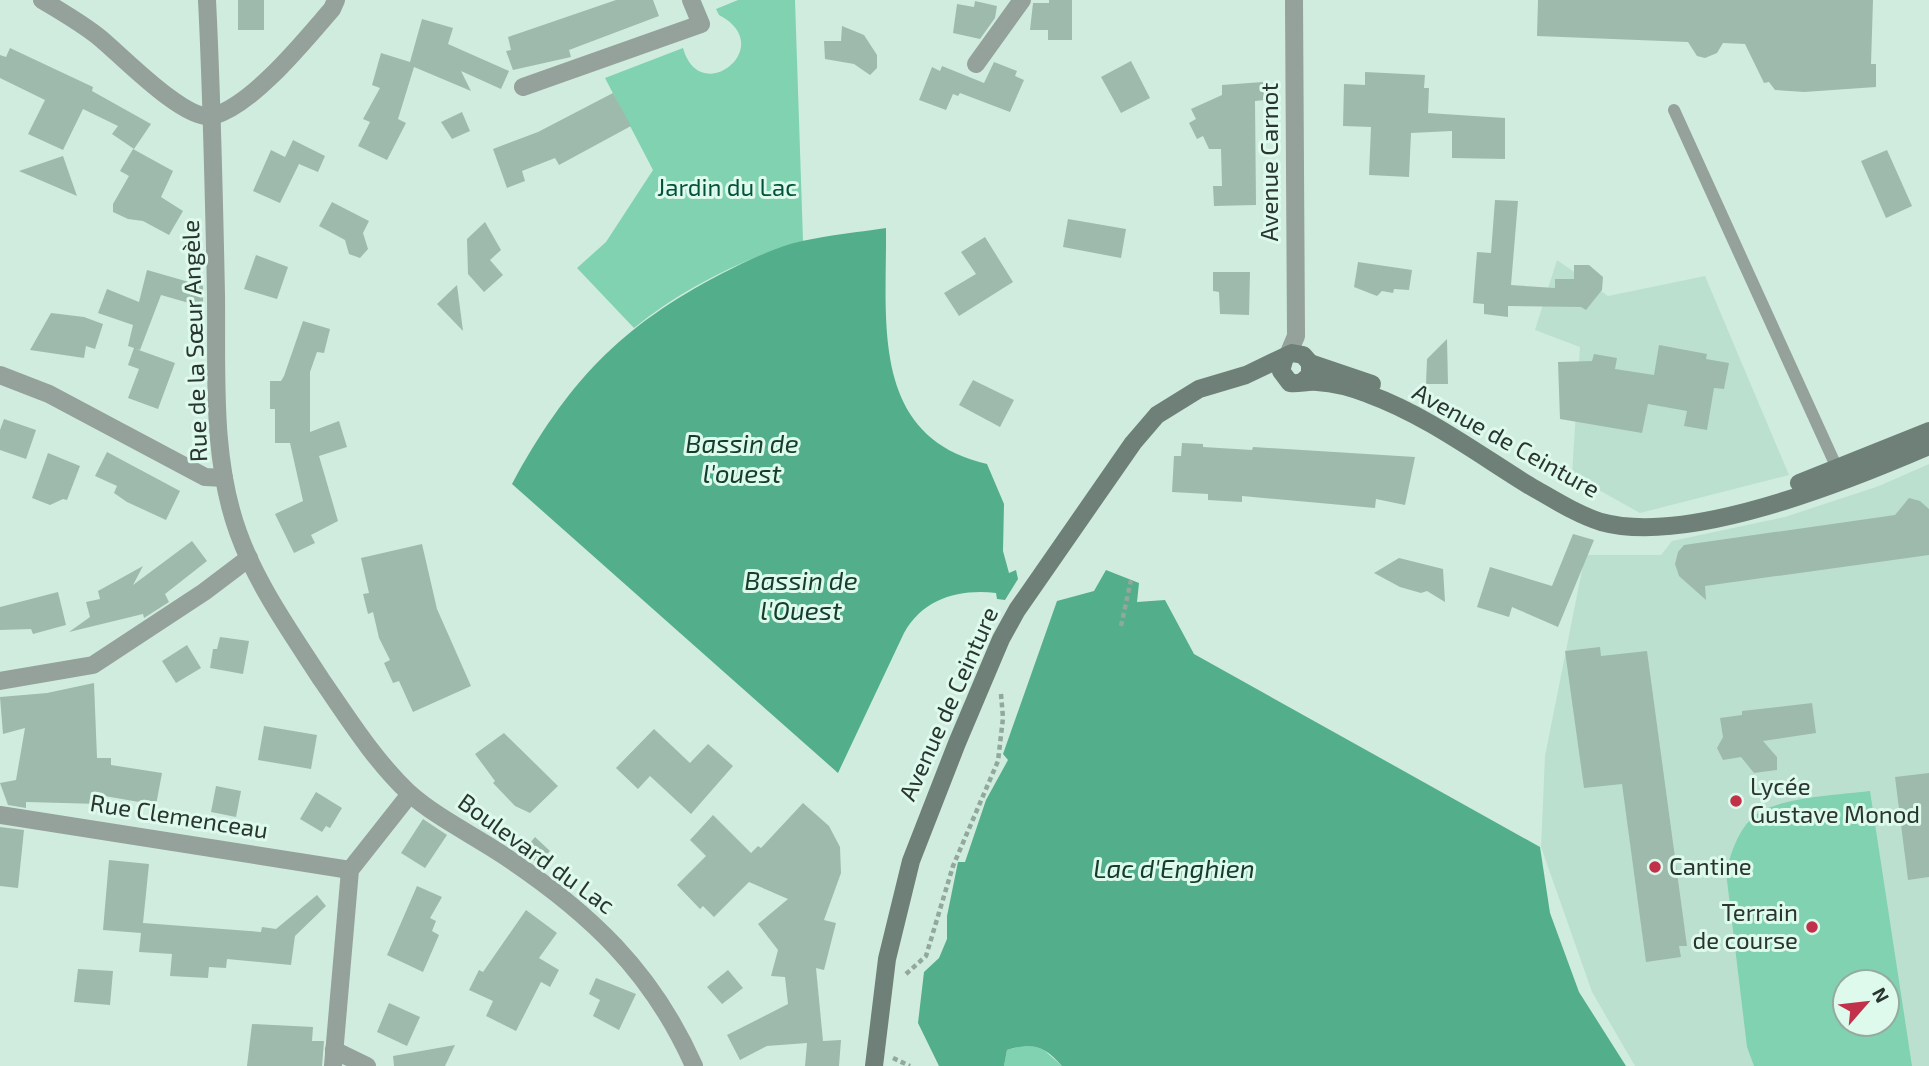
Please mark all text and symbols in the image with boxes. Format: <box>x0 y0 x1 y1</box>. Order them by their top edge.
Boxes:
street label: Avenue Carnot <box>1254 83 1283 241</box>
park label: Jardin du Lac <box>657 172 797 201</box>
street label: Rue de la Sœur Angèle <box>175 219 212 463</box>
street label: Avenue de Ceinture <box>1408 376 1605 503</box>
water label: Bassin de l'ouest <box>685 427 799 488</box>
water label: Bassin de l'Ouest <box>744 564 858 625</box>
street label: Avenue de Ceinture <box>892 602 1003 805</box>
place label: Lycée Gustave Monod <box>1750 771 1920 828</box>
street label: Boulevard du Lac <box>453 786 621 919</box>
street label: Rue Clemenceau <box>88 787 270 844</box>
marker: Lycée Gustave Monod <box>1728 793 1744 809</box>
place label: Cantine <box>1669 851 1752 880</box>
water label: Lac d'Enghien <box>1093 852 1255 883</box>
marker: Cantine <box>1647 859 1663 875</box>
place label: Terrain de course <box>1692 897 1798 954</box>
marker: Terrain de course <box>1804 919 1820 935</box>
north arrow <box>1831 968 1901 1038</box>
text: N <box>1868 983 1895 1006</box>

